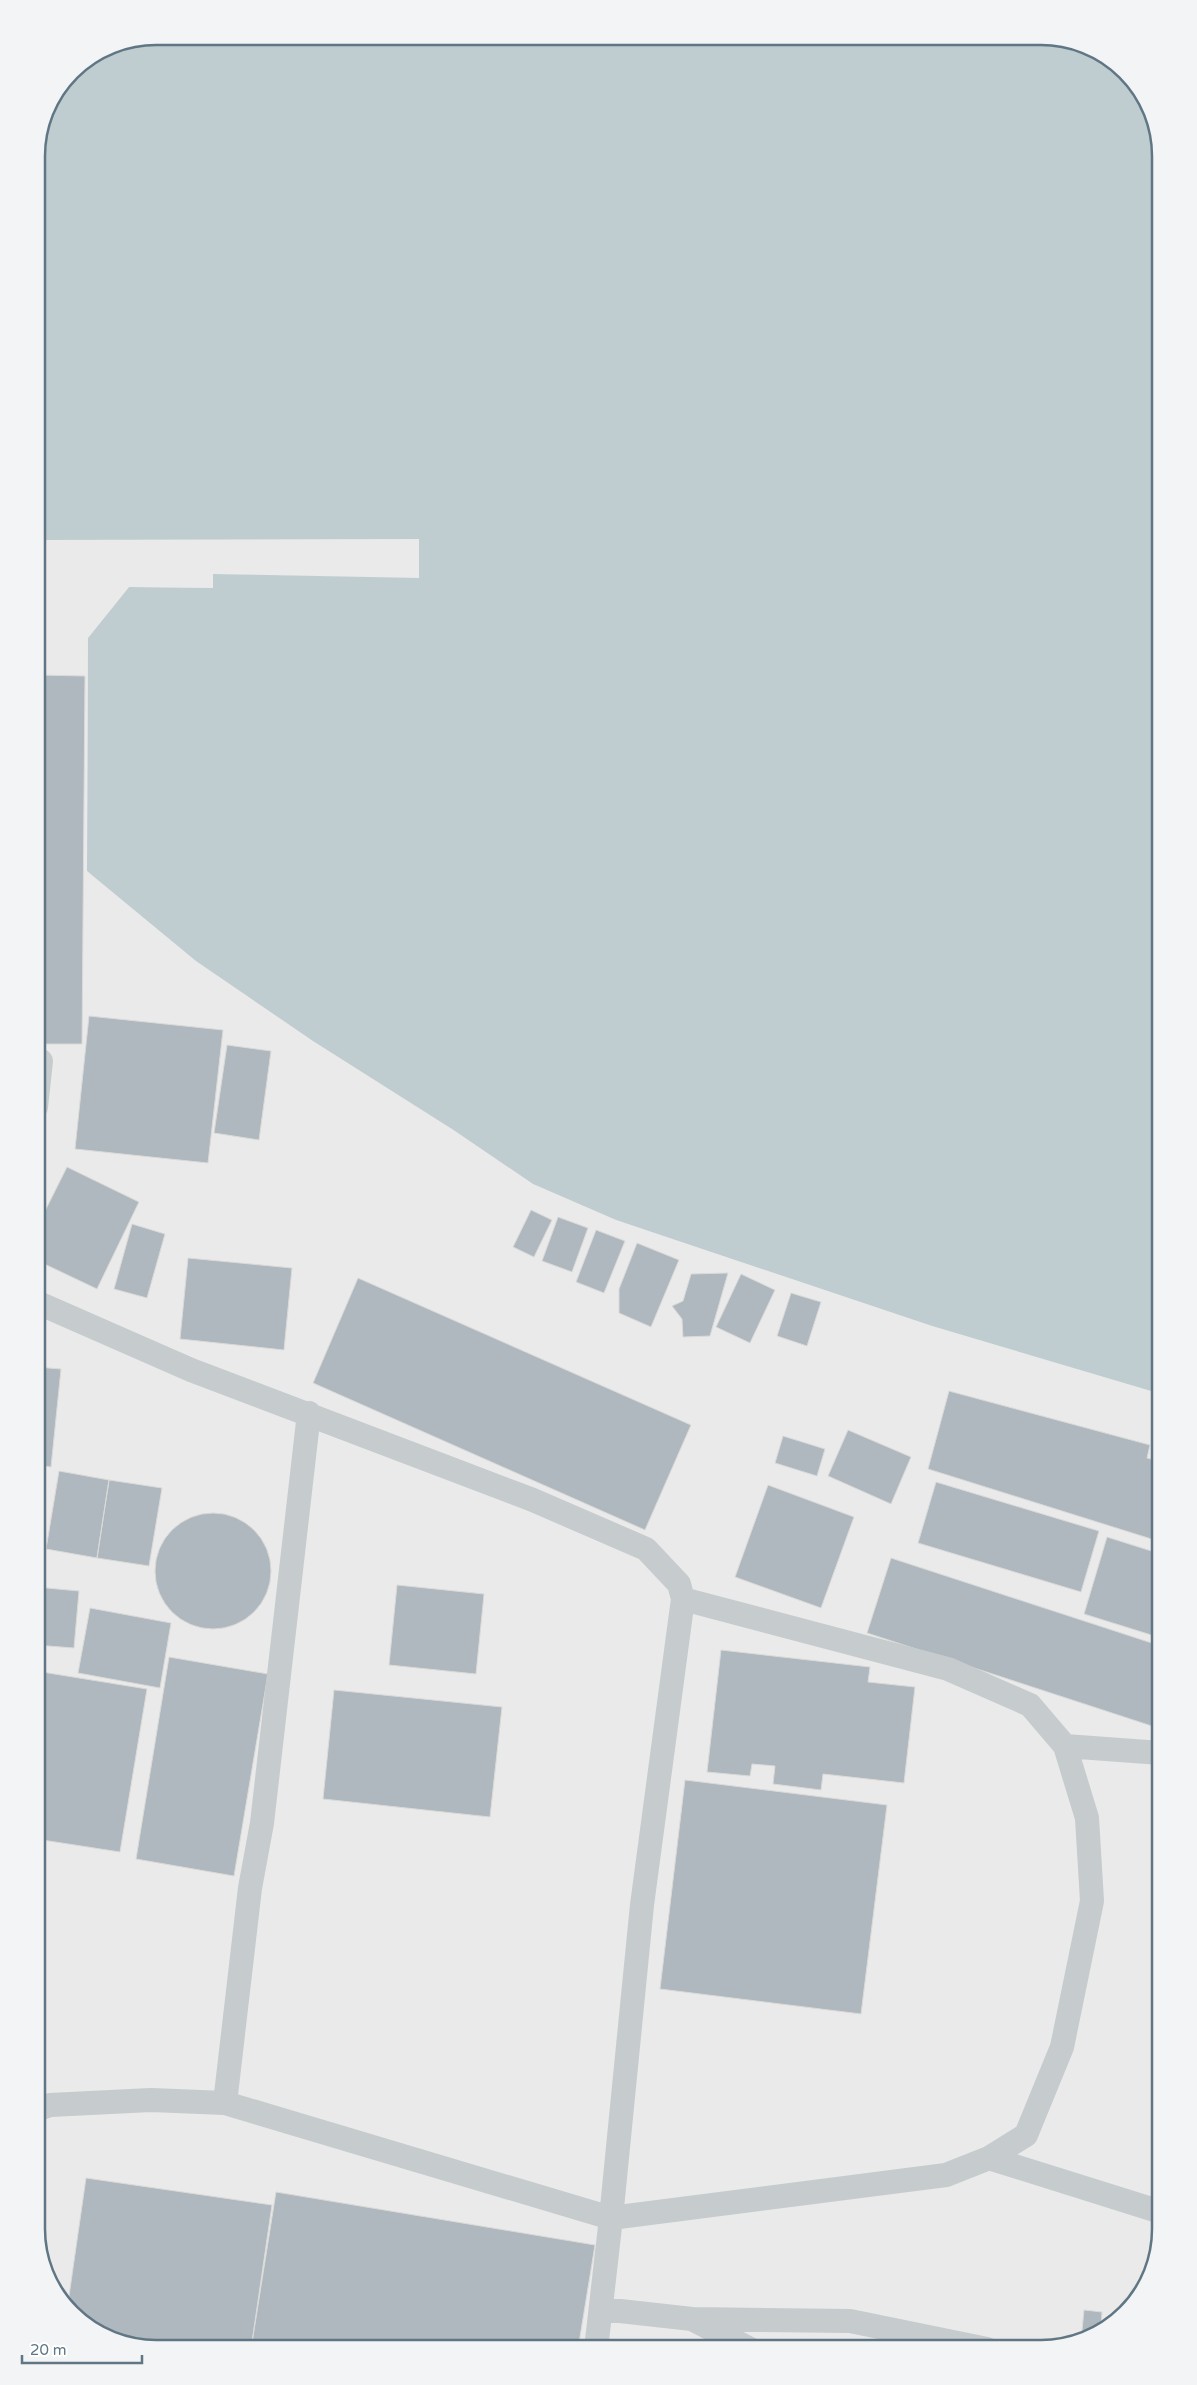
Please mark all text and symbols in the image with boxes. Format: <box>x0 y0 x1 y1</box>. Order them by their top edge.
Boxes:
scale bar <box>22 2332 142 2364</box>
text: 20 m <box>30 2341 67 2359</box>

